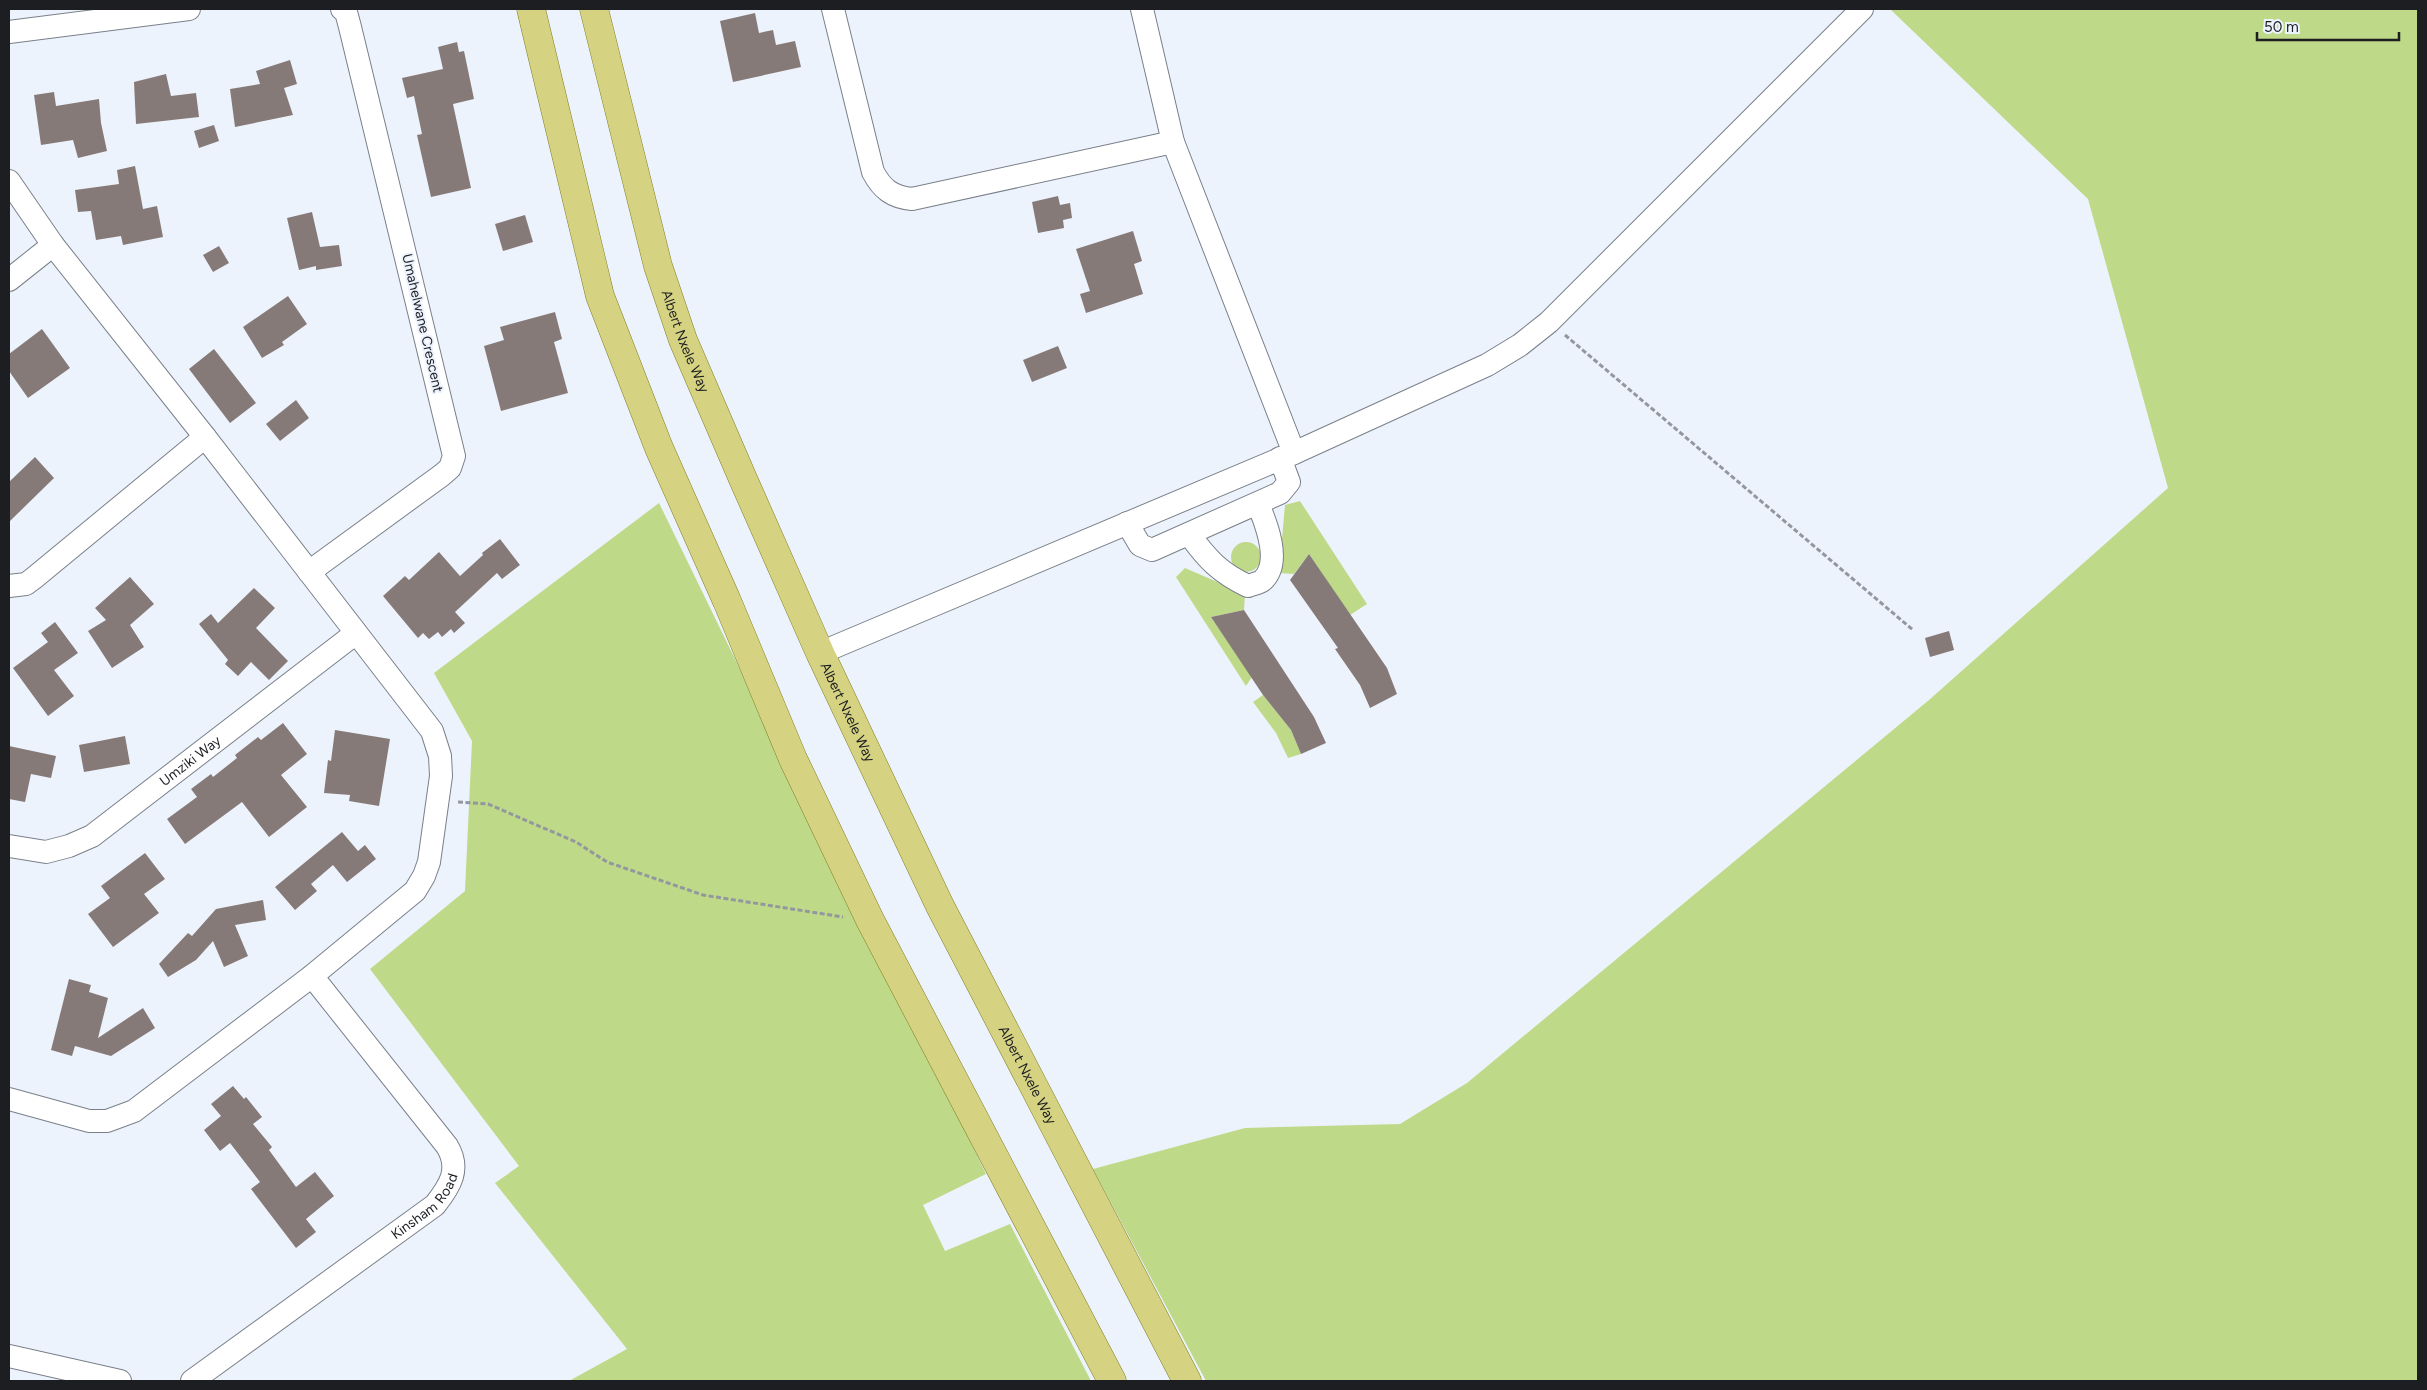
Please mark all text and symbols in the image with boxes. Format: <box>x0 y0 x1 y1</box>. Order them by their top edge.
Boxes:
scale bar <box>2257 10 2400 42</box>
text: 50 m <box>2264 18 2299 36</box>
street label: Umahelwane Crescent <box>398 252 447 394</box>
street label: Albert Nxele Way <box>658 288 713 396</box>
street label: Albert Nxele Way <box>817 660 879 766</box>
street label: Umziki Way <box>156 732 225 790</box>
street label: Albert Nxele Way <box>995 1023 1060 1128</box>
street label: Kinsham Road <box>388 1171 462 1243</box>

